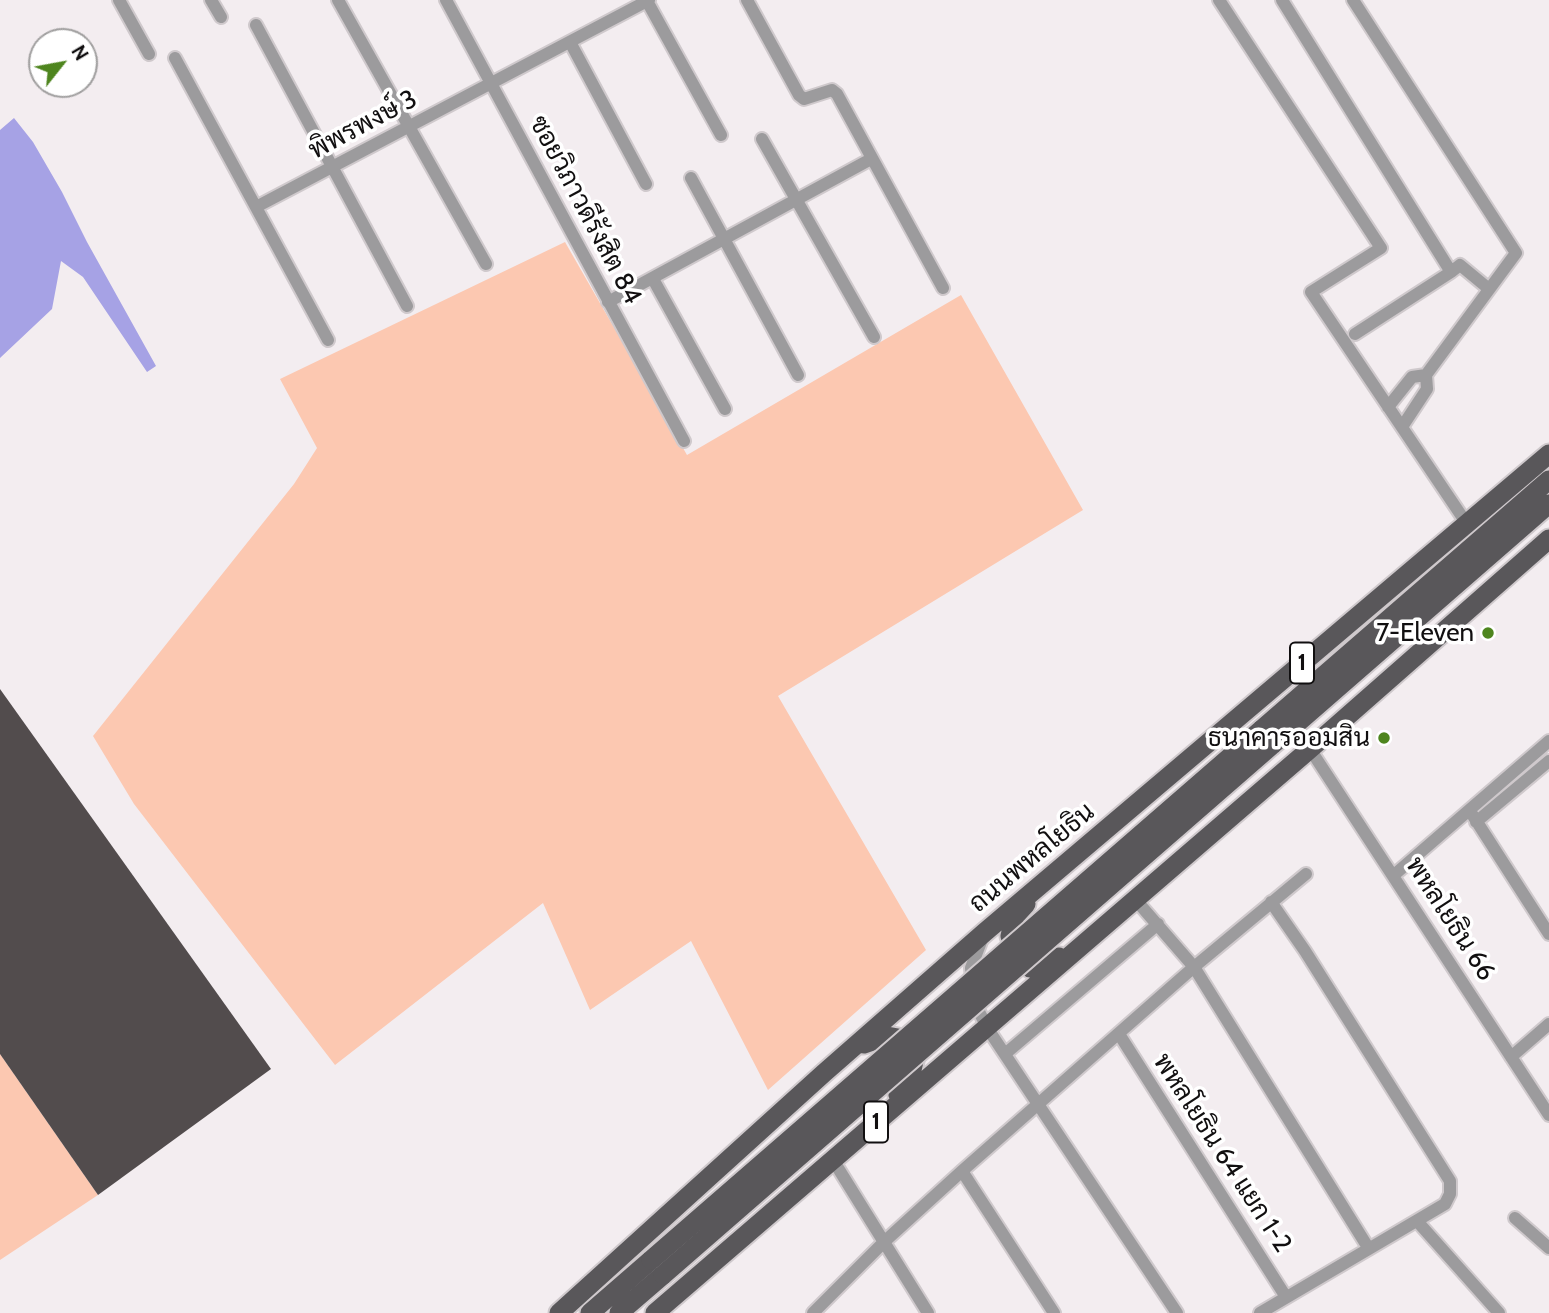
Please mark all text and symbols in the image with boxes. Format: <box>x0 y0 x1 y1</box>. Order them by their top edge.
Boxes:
north arrow <box>28 28 98 98</box>
text: N <box>66 41 93 65</box>
street label: พิพรพงษ์ 3 <box>304 84 422 166</box>
street label: ซอยวิภาวดีรังสิต 84 <box>522 111 648 309</box>
place label: 7-Eleven <box>1376 617 1474 649</box>
marker: 7-Eleven <box>1480 625 1496 641</box>
road number: 1 <box>1290 642 1314 684</box>
place label: ธนาคารออมสิน <box>1208 722 1370 754</box>
marker: ธนาคารออมสิน <box>1376 730 1392 746</box>
street label: ถนนพหลโยธิน <box>963 797 1101 919</box>
street label: พหลโยธิน 66 <box>1398 851 1502 987</box>
street label: พหลโยธิน 64 แยก 1-2 <box>1146 1048 1298 1258</box>
road number: 1 <box>864 1102 888 1142</box>

